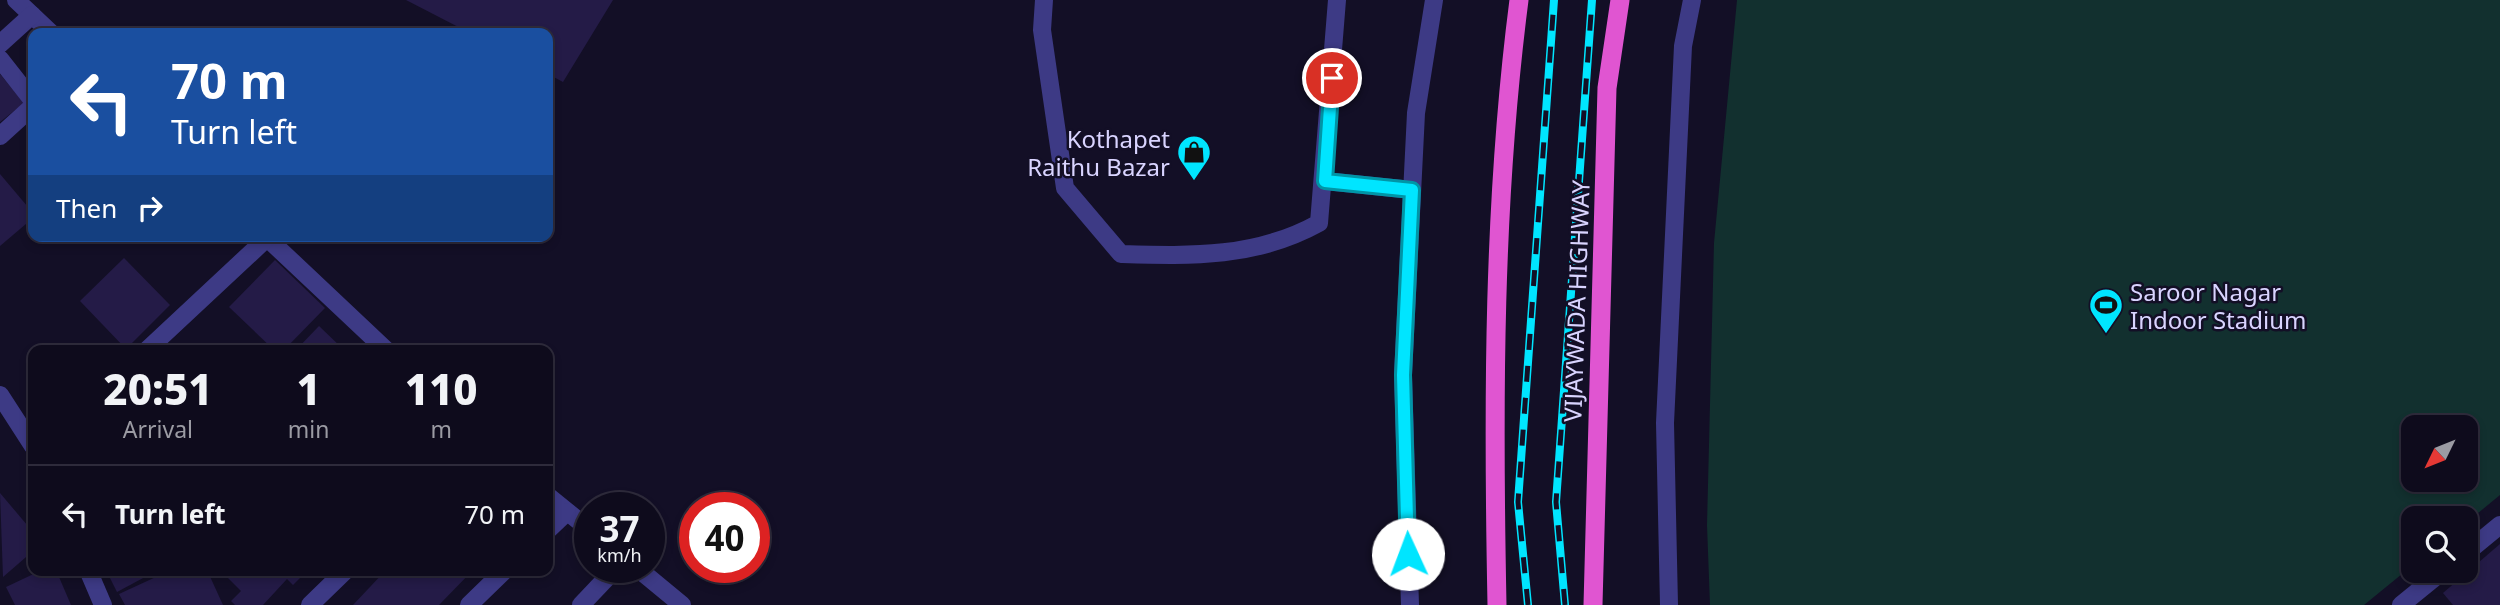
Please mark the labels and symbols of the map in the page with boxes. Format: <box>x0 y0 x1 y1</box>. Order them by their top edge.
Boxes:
pin <box>1302 48 1362 108</box>
place label: Kothapet Raithu Bazar <box>1027 122 1170 183</box>
shop icon: Kothapet Raithu Bazar <box>1175 133 1213 182</box>
street label: VIJAYWADA HIGHWAY <box>1555 179 1597 422</box>
place label: Saroor Nagar Indoor Stadium <box>2130 275 2306 336</box>
sports icon: Saroor Nagar Indoor Stadium <box>2087 286 2125 335</box>
north arrow <box>2401 415 2478 492</box>
speed limit sign: 40 <box>679 492 770 583</box>
position arrow <box>1371 517 1445 591</box>

